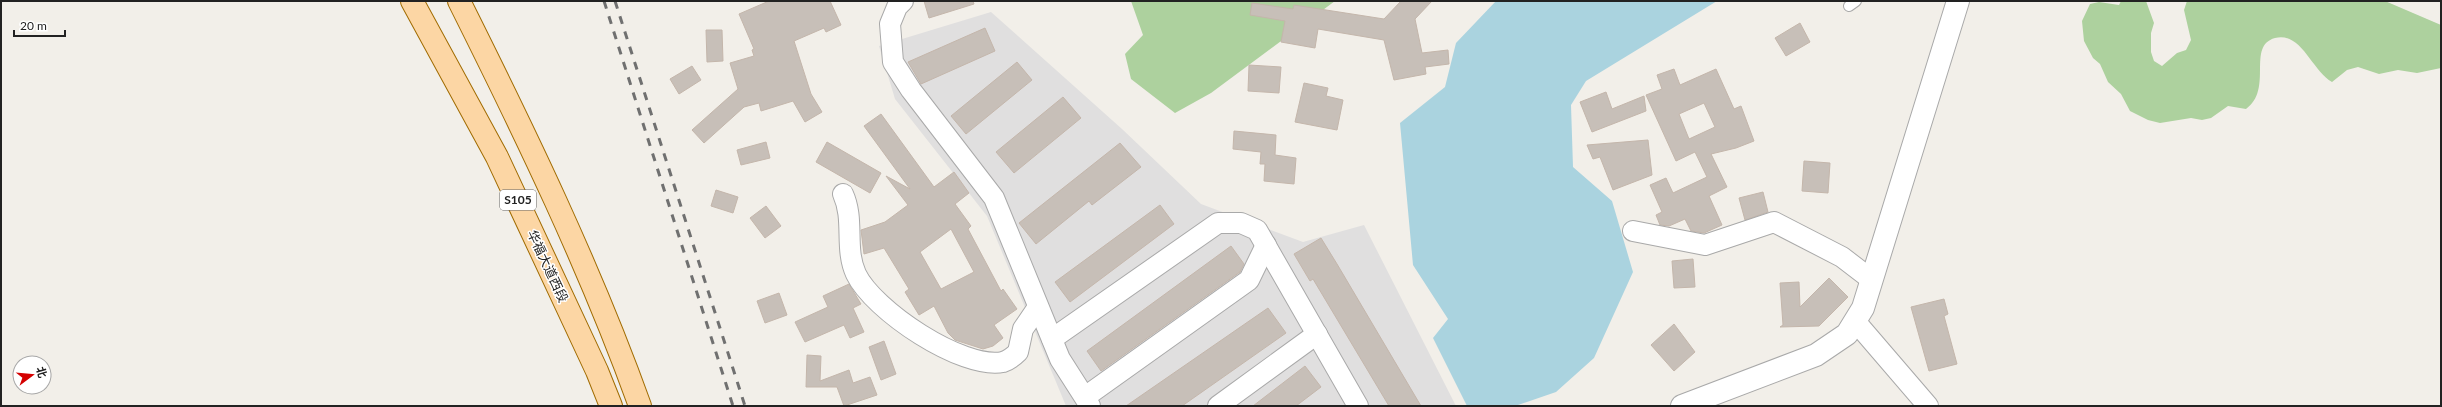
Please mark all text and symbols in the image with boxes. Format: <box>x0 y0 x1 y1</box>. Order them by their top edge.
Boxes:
scale bar <box>14 12 65 38</box>
text: 20 m <box>20 18 47 33</box>
road number: S105 <box>500 190 536 210</box>
street label: 华福大道西段 <box>524 227 572 305</box>
north arrow <box>12 355 52 395</box>
text: 北 <box>34 365 50 379</box>

